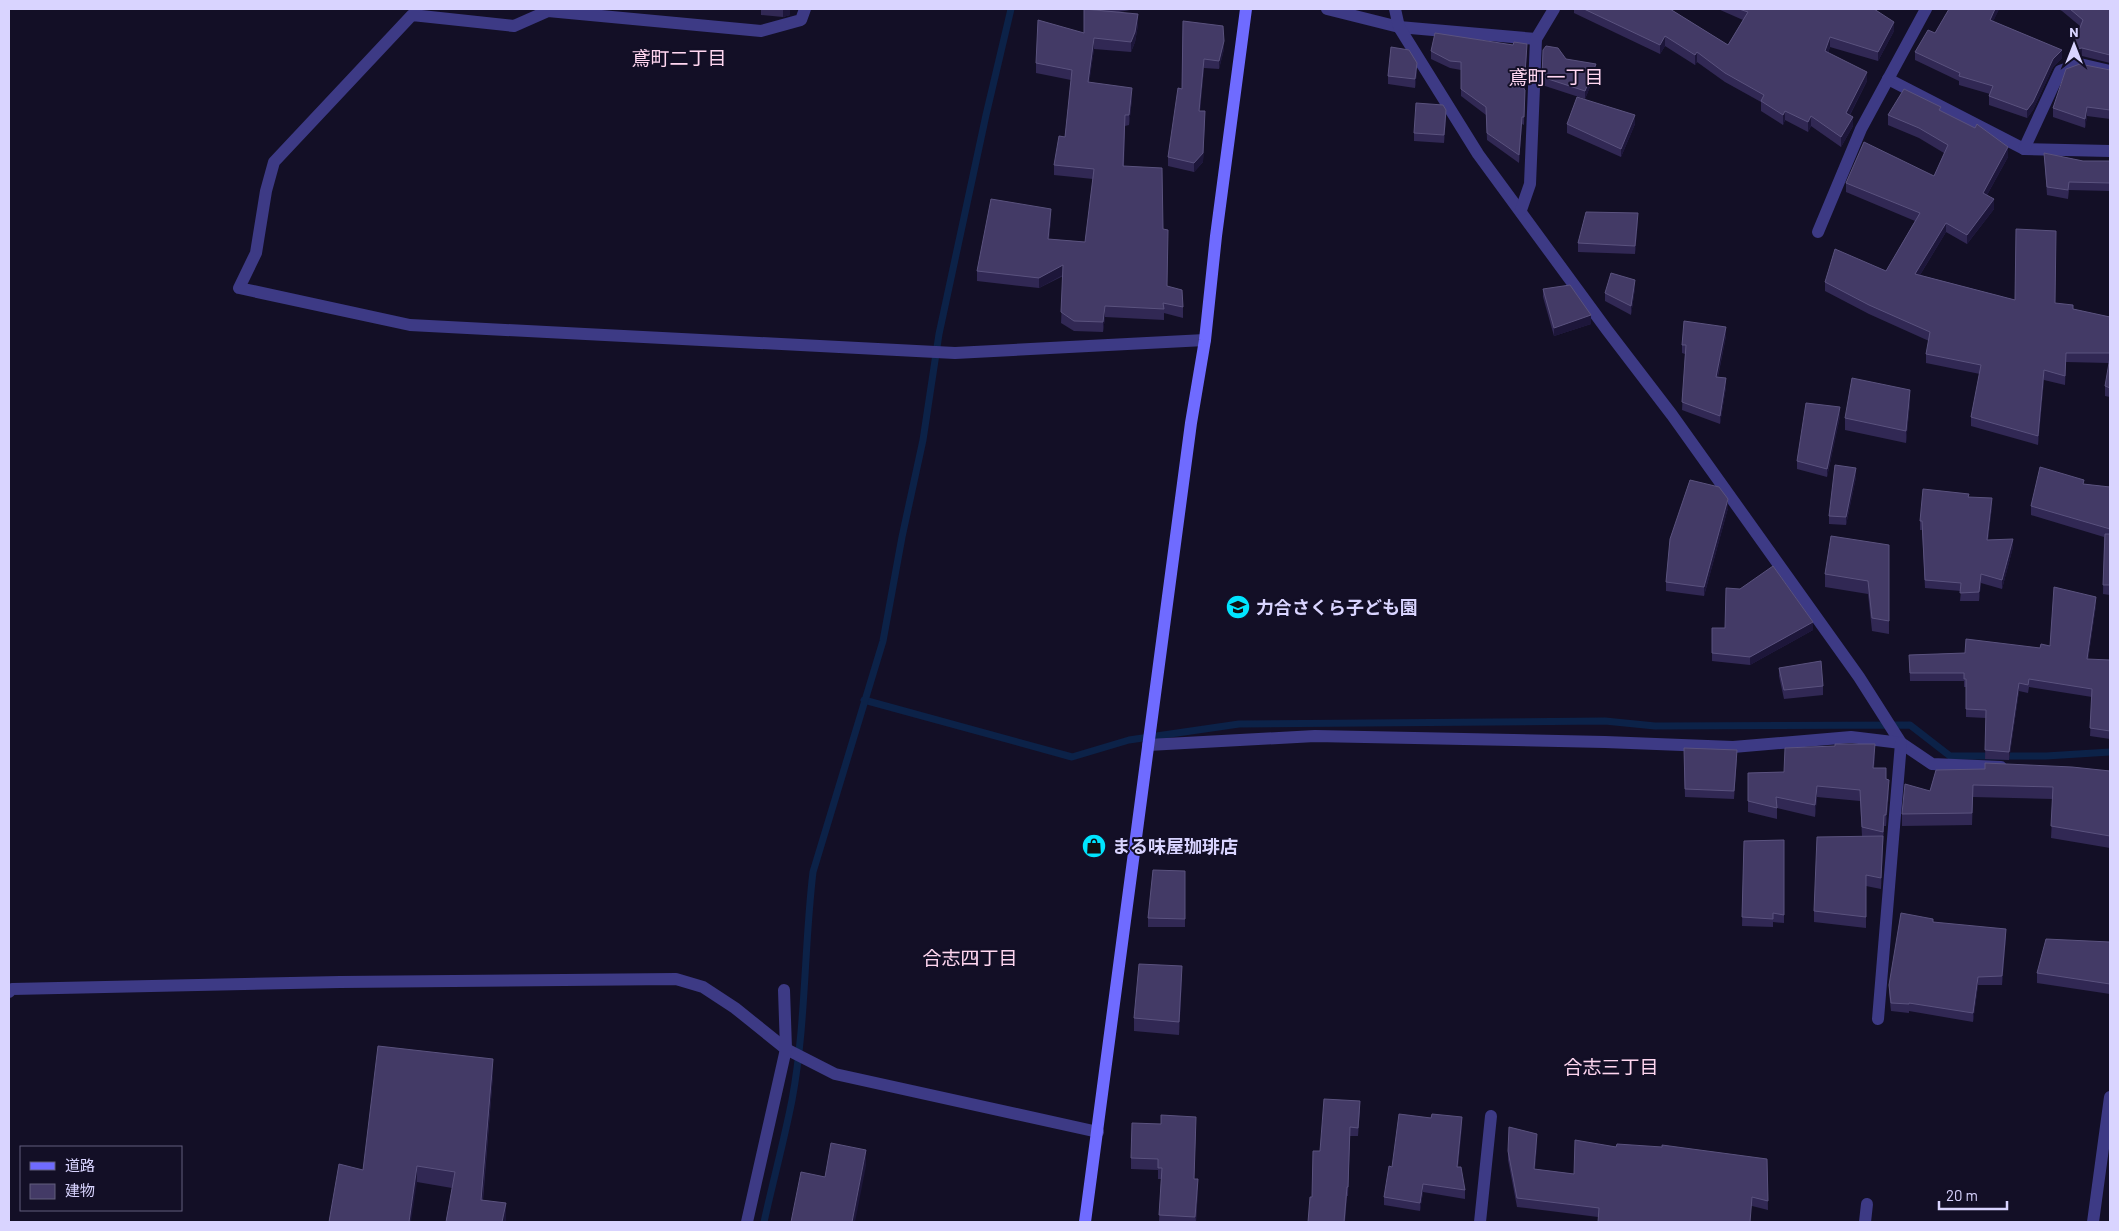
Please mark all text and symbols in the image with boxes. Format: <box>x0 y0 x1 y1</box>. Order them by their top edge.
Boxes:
north arrow <box>2049 20 2099 70</box>
text: N <box>2069 23 2079 40</box>
district label: 鳶町二丁目 <box>631 46 727 69</box>
district label: 鳶町一丁目 <box>1508 65 1604 88</box>
school or university icon: 力合さくら子ども園 <box>1225 594 1251 620</box>
place label: 力合さくら子ども園 <box>1256 596 1418 618</box>
shop icon: まる味屋珈琲店 <box>1081 833 1107 859</box>
place label: まる味屋珈琲店 <box>1112 835 1238 857</box>
district label: 合志四丁目 <box>922 946 1018 969</box>
district label: 合志三丁目 <box>1563 1055 1659 1078</box>
legend <box>20 1146 182 1211</box>
text: 道路 <box>65 1156 95 1174</box>
scale bar <box>1939 1178 2006 1210</box>
text: 建物 <box>65 1181 95 1199</box>
text: 20 m <box>1946 1186 1978 1204</box>

